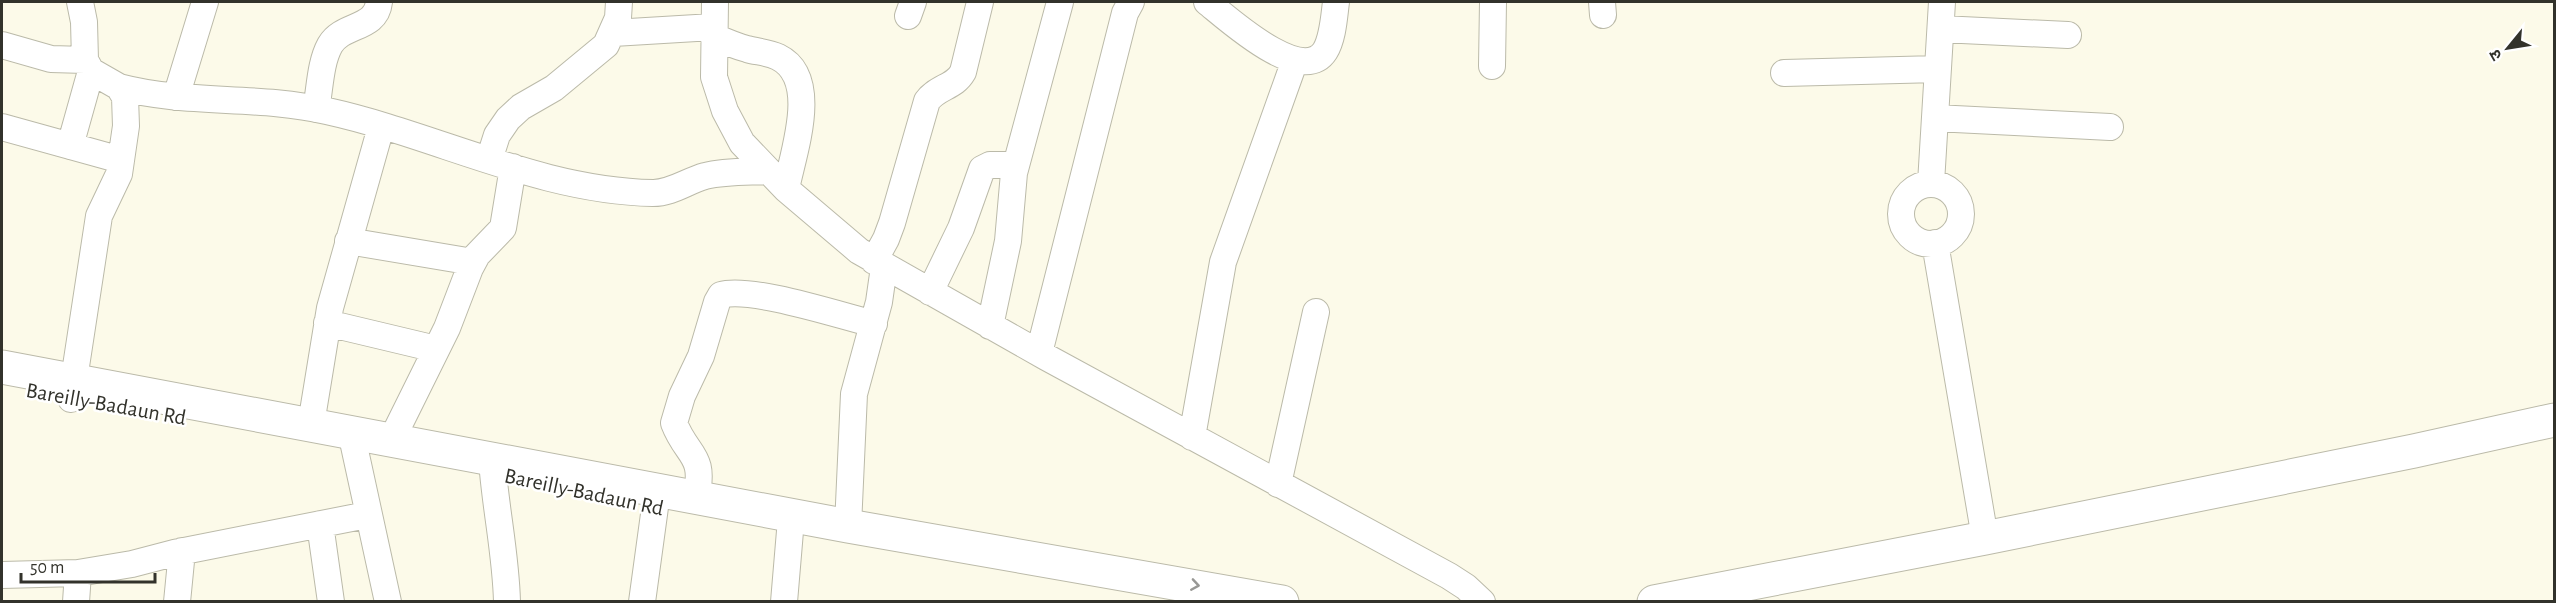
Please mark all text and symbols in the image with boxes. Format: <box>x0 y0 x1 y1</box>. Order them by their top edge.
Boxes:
north arrow <box>2478 18 2538 78</box>
text: उ <box>2486 46 2505 63</box>
street label: Bareilly-Badaun Rd <box>24 379 188 429</box>
street label: Bareilly-Badaun Rd <box>502 464 666 520</box>
scale bar <box>21 546 154 584</box>
text: 50 m <box>30 559 64 577</box>
one-way arrow <box>1190 579 1200 591</box>

